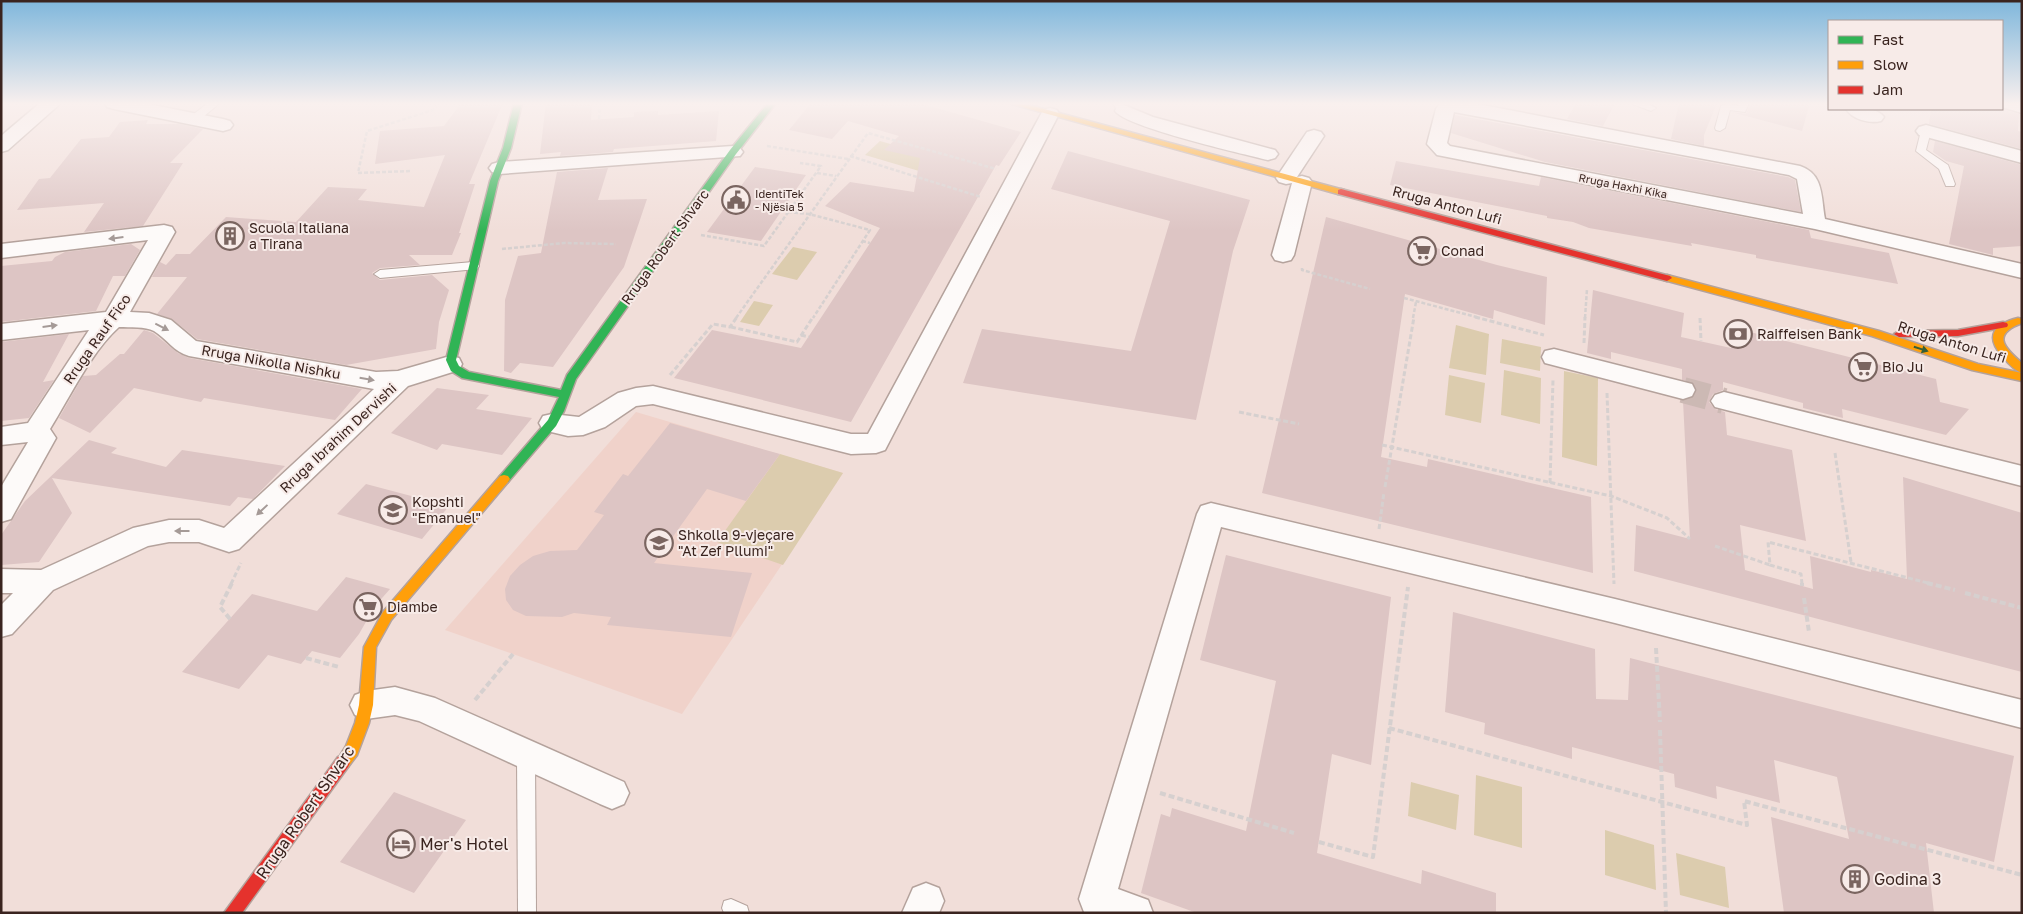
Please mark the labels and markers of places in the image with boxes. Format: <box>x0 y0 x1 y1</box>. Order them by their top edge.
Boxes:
public building icon: IdentiTek - Njësia 5 <box>721 185 751 215</box>
place label: IdentiTek - Njësia 5 <box>755 187 804 213</box>
place label: Scuola Italiana a Tirana <box>249 219 349 252</box>
building icon: Scuola Italiana a Tirana <box>215 221 245 251</box>
supermarket icon: Conad <box>1407 236 1437 266</box>
place label: Conad <box>1441 242 1484 259</box>
bank icon: Raiffeisen Bank <box>1723 319 1753 349</box>
place label: Raiffeisen Bank <box>1757 325 1862 342</box>
supermarket icon: Bio Ju <box>1848 352 1878 382</box>
place label: Bio Ju <box>1882 358 1923 375</box>
place label: Kopshti "Emanuel" <box>412 493 481 526</box>
school or university icon: Kopshti "Emanuel" <box>378 495 408 525</box>
place label: Shkolla 9-vjeçare "At Zef Pllumi" <box>678 526 794 559</box>
school or university icon: Shkolla 9-vjeçare "At Zef Pllumi" <box>644 528 674 558</box>
supermarket icon: Diambe <box>353 592 383 622</box>
place label: Diambe <box>387 598 438 615</box>
hotel icon: Mer's Hotel <box>386 829 416 859</box>
place label: Mer's Hotel <box>420 834 508 854</box>
building icon: Godina 3 <box>1840 864 1870 894</box>
place label: Godina 3 <box>1874 869 1941 889</box>

